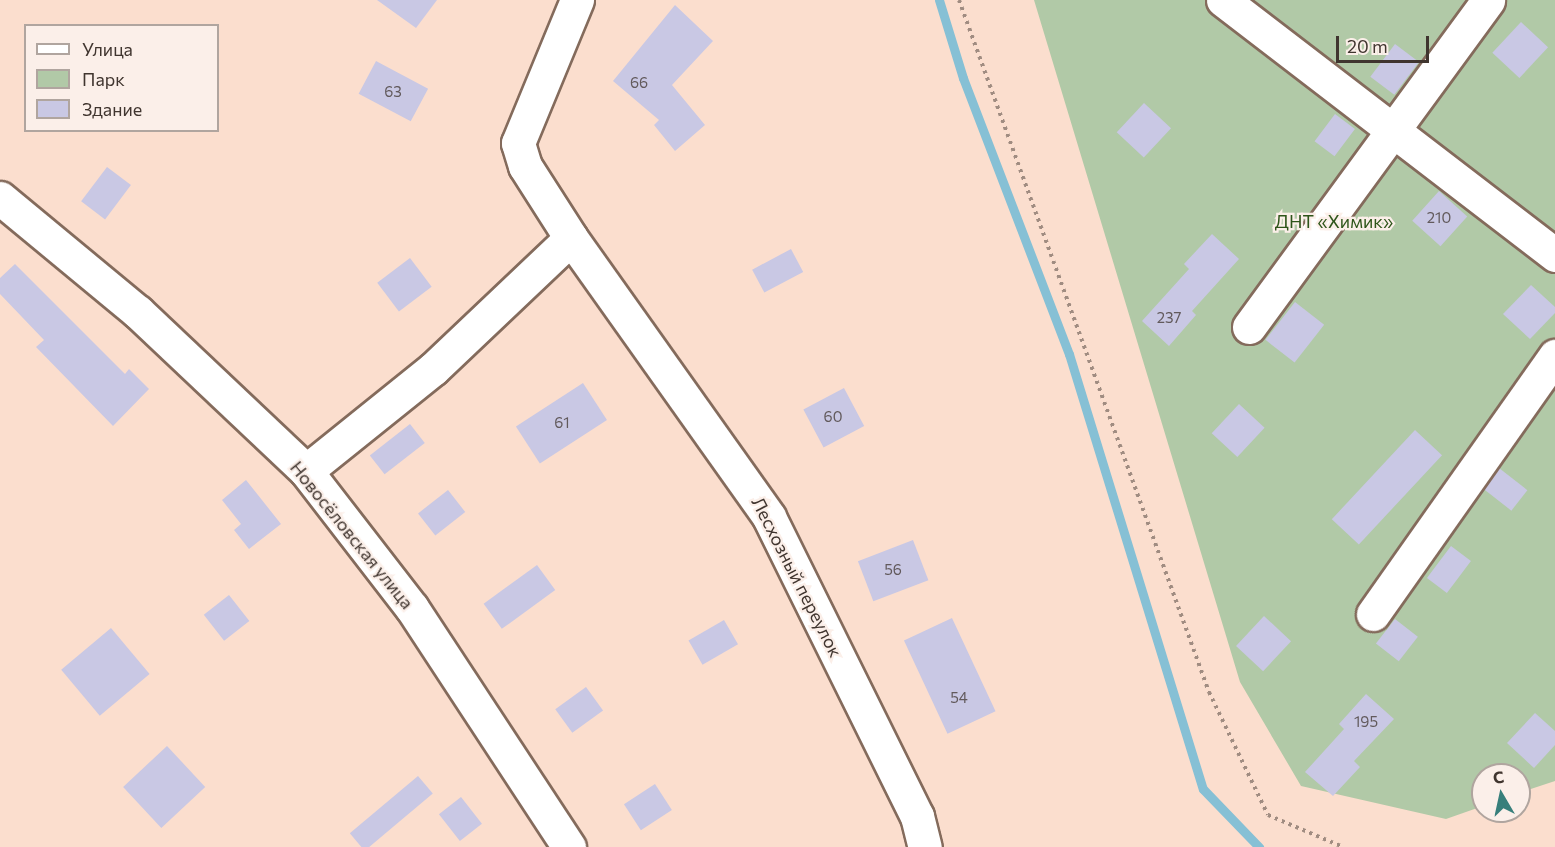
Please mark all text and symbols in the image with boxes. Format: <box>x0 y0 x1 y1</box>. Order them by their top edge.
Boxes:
legend <box>24 24 219 132</box>
scale bar <box>1339 24 1432 62</box>
text: 20 m <box>1347 35 1388 57</box>
text: Улица <box>82 38 133 60</box>
text: Парк <box>82 68 125 90</box>
house number: 66 <box>630 74 648 92</box>
house number: 63 <box>384 83 402 101</box>
text: Здание <box>82 98 142 120</box>
house number: 210 <box>1427 209 1451 227</box>
park label: ДНТ «Химик» <box>1275 210 1393 232</box>
house number: 237 <box>1157 309 1181 327</box>
house number: 60 <box>824 408 842 426</box>
house number: 61 <box>554 414 570 432</box>
street label: Новосёловская улица <box>286 457 418 613</box>
street label: Лесхозный переулок <box>747 493 847 661</box>
house number: 56 <box>884 561 902 579</box>
house number: 54 <box>950 689 968 707</box>
house number: 195 <box>1354 713 1378 731</box>
north arrow <box>1471 763 1531 823</box>
text: С <box>1492 766 1505 787</box>

